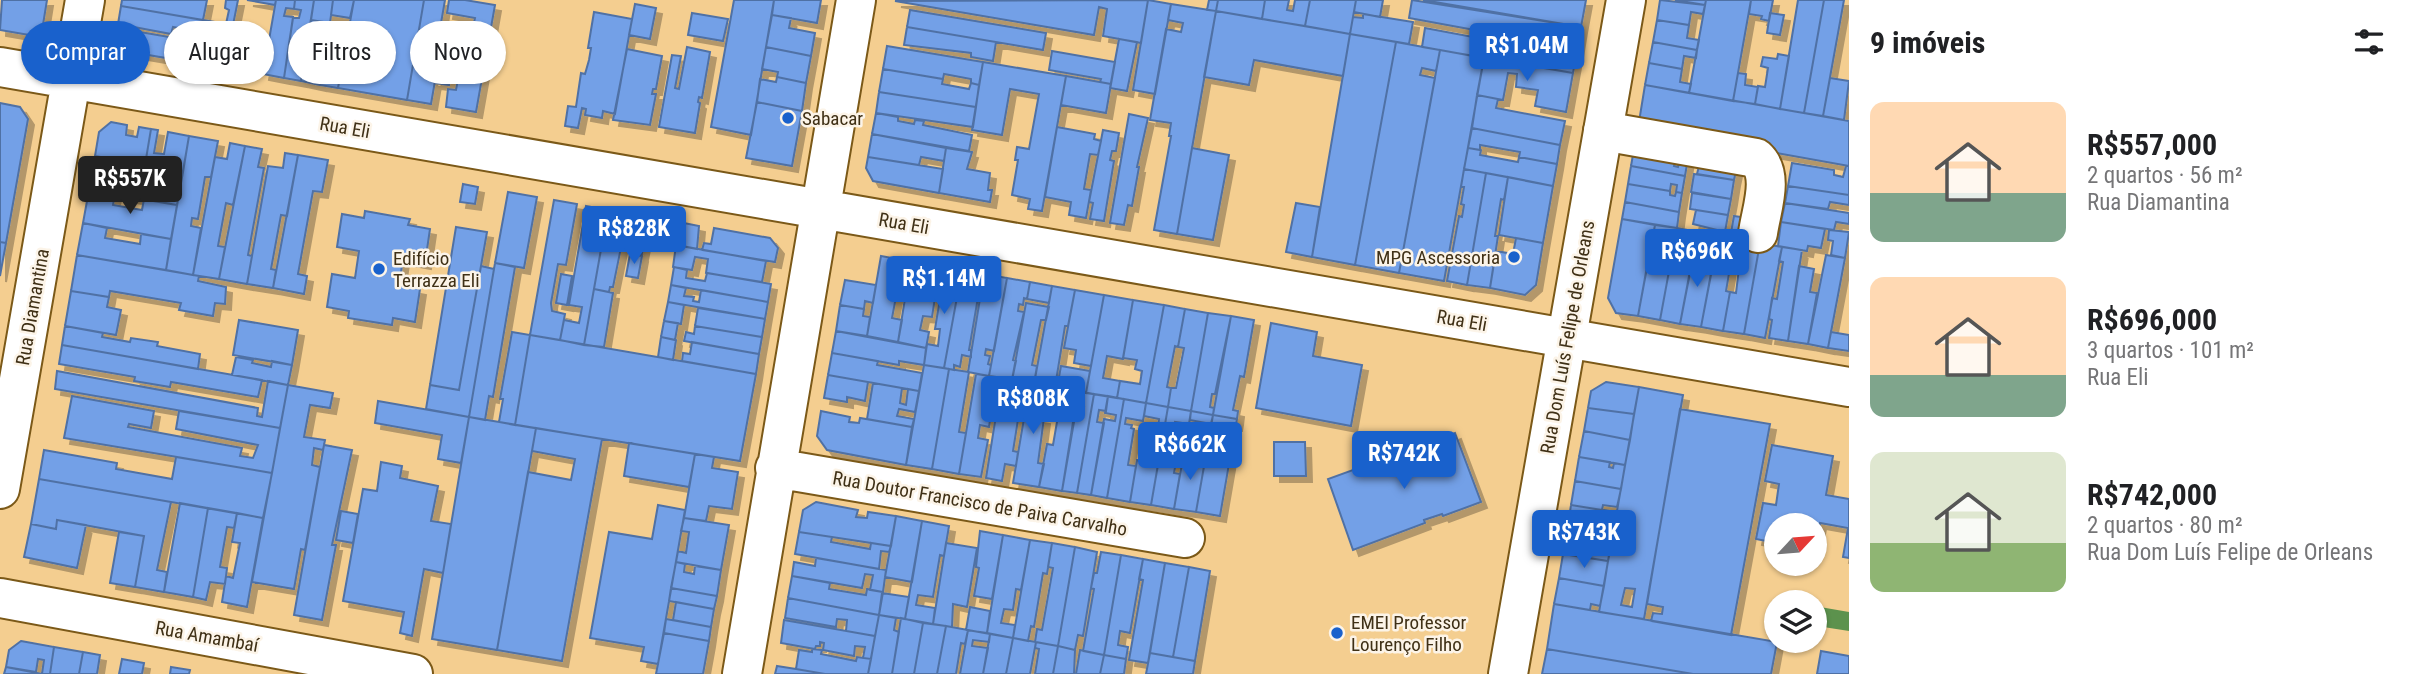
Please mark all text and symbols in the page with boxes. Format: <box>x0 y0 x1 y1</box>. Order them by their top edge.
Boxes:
chip: Comprar <box>21 21 150 84</box>
chip: Alugar <box>164 21 274 84</box>
chip: Filtros <box>288 21 396 84</box>
chip: Novo <box>410 21 506 84</box>
icon: filters <box>2350 23 2388 61</box>
pin: R$1.04M <box>1462 24 1592 83</box>
text: 9 imóveis <box>1870 25 1985 60</box>
text: R$1.04M <box>1485 32 1569 59</box>
place label: Sabacar <box>802 107 863 130</box>
marker: Sabacar <box>780 110 796 126</box>
street label: Rua Eli <box>318 112 372 143</box>
text: R$557,000 <box>2087 127 2217 162</box>
icon: home <box>1926 130 2010 214</box>
pin: R$557K <box>73 156 187 216</box>
text: 2 quartos · 56 m² <box>2087 162 2243 189</box>
text: R$557K <box>94 165 166 192</box>
text: Rua Diamantina <box>2087 189 2230 216</box>
pin: R$828K <box>577 206 691 266</box>
street label: Rua Eli <box>877 208 931 239</box>
text: R$828K <box>598 215 670 242</box>
street label: Rua Dom Luís Felipe de Orleans <box>1536 219 1599 456</box>
pin: R$696K <box>1640 230 1754 289</box>
text: R$696K <box>1661 238 1733 265</box>
place label: MPG Ascessoria <box>1376 246 1500 269</box>
street label: Rua Diamantina <box>11 247 54 367</box>
place label: Edifício Terrazza Eli <box>393 247 480 292</box>
marker: MPG Ascessoria <box>1506 249 1522 265</box>
pin: R$1.14M <box>879 256 1009 316</box>
marker: Edifício Terrazza Eli <box>371 261 387 277</box>
text: R$1.14M <box>902 265 986 292</box>
text: R$696,000 <box>2087 302 2217 337</box>
street label: Rua Eli <box>1435 305 1489 336</box>
icon: home <box>1926 305 2010 389</box>
text: 3 quartos · 101 m² <box>2087 337 2254 364</box>
text: Rua Eli <box>2087 364 2149 391</box>
pin: R$808K <box>976 376 1090 436</box>
text: R$808K <box>997 385 1069 412</box>
pin: R$662K <box>1133 422 1247 482</box>
text: R$662K <box>1154 431 1226 458</box>
pin: R$742K <box>1347 432 1461 491</box>
text: R$742K <box>1368 440 1440 467</box>
street label: Rua Doutor Francisco de Paiva Carvalho <box>831 466 1129 541</box>
text: R$742,000 <box>2087 477 2217 512</box>
icon: home <box>1926 480 2010 564</box>
pin: R$743K <box>1527 510 1641 570</box>
text: 2 quartos · 80 m² <box>2087 512 2243 539</box>
north arrow <box>1764 513 1827 576</box>
map controls <box>1764 513 1827 653</box>
text: R$743K <box>1548 519 1620 546</box>
text: Rua Dom Luís Felipe de Orleans <box>2087 539 2373 566</box>
button: layers <box>1764 590 1827 653</box>
place label: EMEI Professor Lourenço Filho <box>1351 611 1467 656</box>
street label: Rua Amambaí <box>154 616 262 657</box>
marker: EMEI Professor Lourenço Filho <box>1329 625 1345 641</box>

